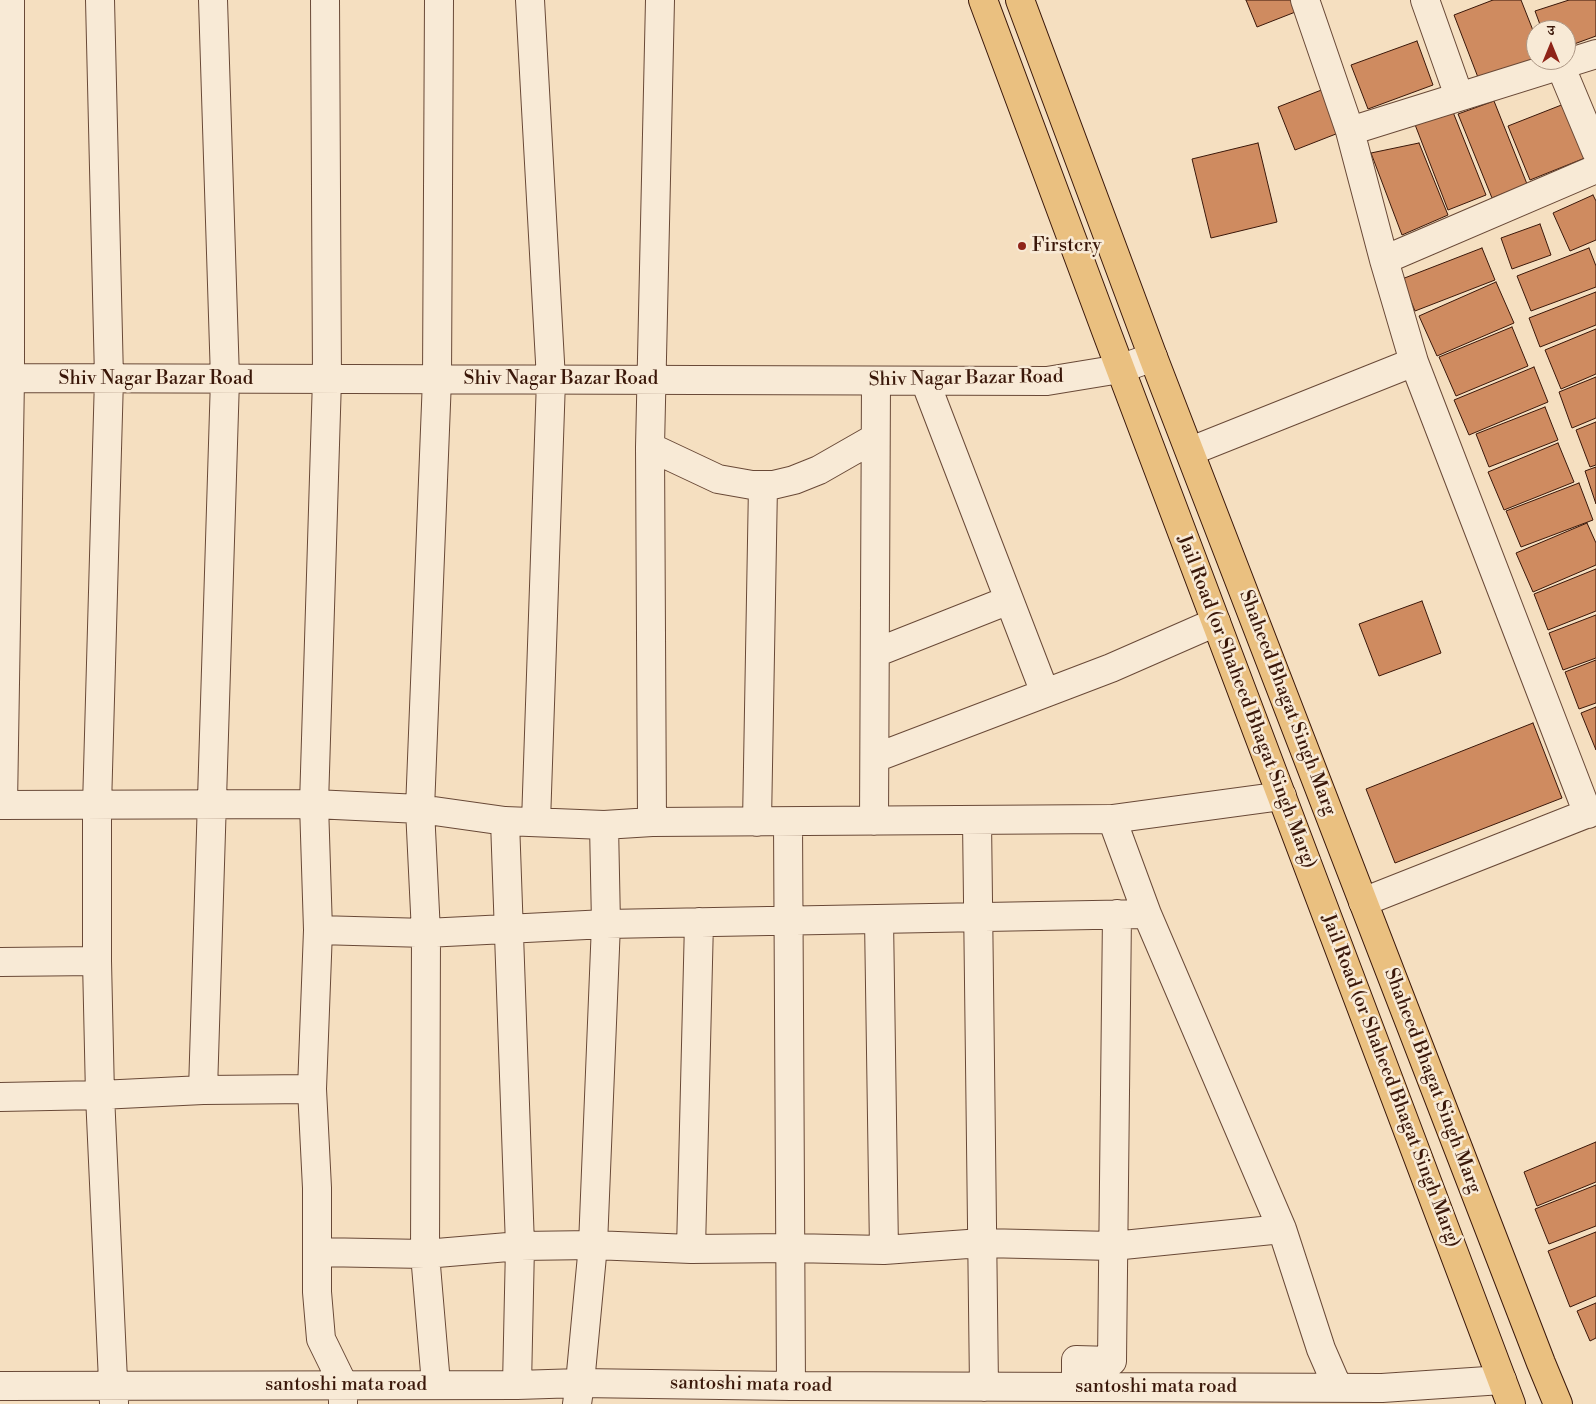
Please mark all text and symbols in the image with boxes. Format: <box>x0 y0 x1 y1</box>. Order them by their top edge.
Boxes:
north arrow <box>1526 20 1576 70</box>
text: उ <box>1547 22 1555 40</box>
place label: Firstcry <box>1032 235 1101 257</box>
marker: Firstcry <box>1016 240 1028 252</box>
street label: Shiv Nagar Bazar Road <box>868 366 1064 392</box>
street label: Shiv Nagar Bazar Road <box>59 368 253 390</box>
street label: Shiv Nagar Bazar Road <box>464 368 658 390</box>
street label: Jail Road (or Shaheed Bhagat Singh Marg) <box>1172 532 1320 872</box>
street label: Shaheed Bhagat Singh Marg <box>1233 587 1341 819</box>
street label: Jail Road (or Shaheed Bhagat Singh Marg) <box>1316 911 1464 1251</box>
street label: Shaheed Bhagat Singh Marg <box>1378 965 1486 1197</box>
street label: santoshi mata road <box>670 1372 832 1398</box>
street label: santoshi mata road <box>265 1374 427 1396</box>
street label: santoshi mata road <box>1075 1376 1237 1398</box>

